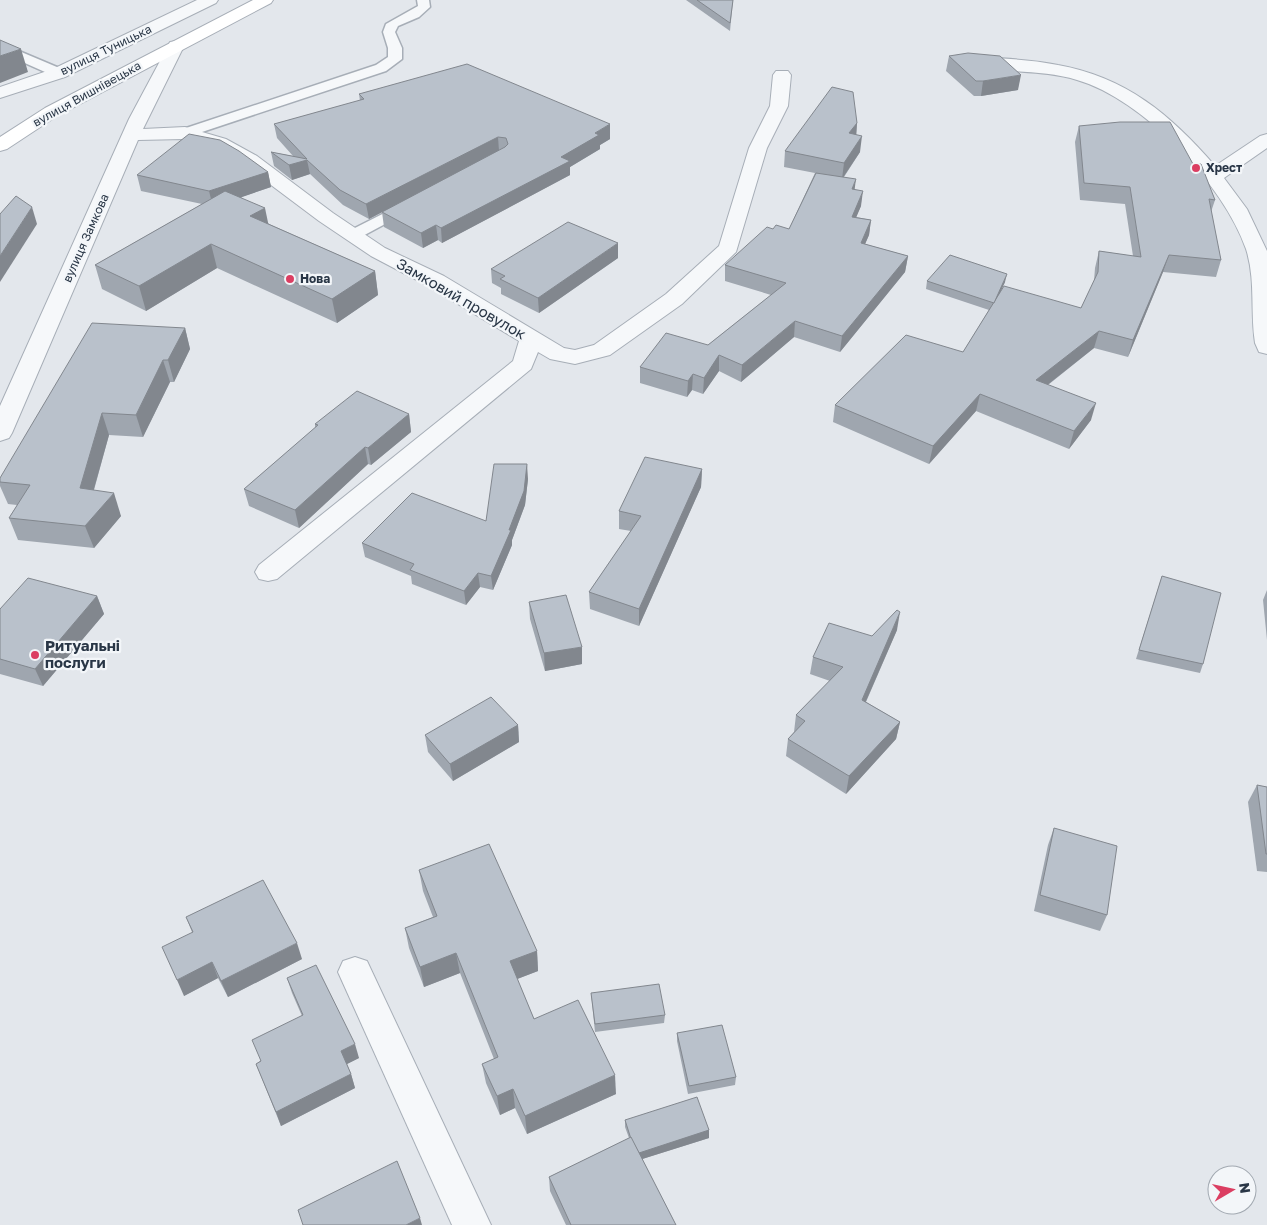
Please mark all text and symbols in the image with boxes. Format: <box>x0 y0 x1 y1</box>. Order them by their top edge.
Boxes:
street label: вулиця Туницька <box>58 21 154 78</box>
street label: вулиця Вишнівецька <box>30 58 143 130</box>
place label: Хрест <box>1206 160 1242 175</box>
marker: Хрест <box>1190 162 1202 174</box>
street label: вулиця Замкова <box>59 191 112 284</box>
street label: Замковий провулок <box>394 254 530 343</box>
place label: Нова <box>300 271 330 286</box>
marker: Нова <box>284 273 296 285</box>
place label: Ритуальні послуги <box>45 636 120 671</box>
marker: Ритуальні послуги <box>29 649 41 661</box>
north arrow <box>1207 1165 1257 1215</box>
text: N <box>1236 1181 1255 1194</box>

